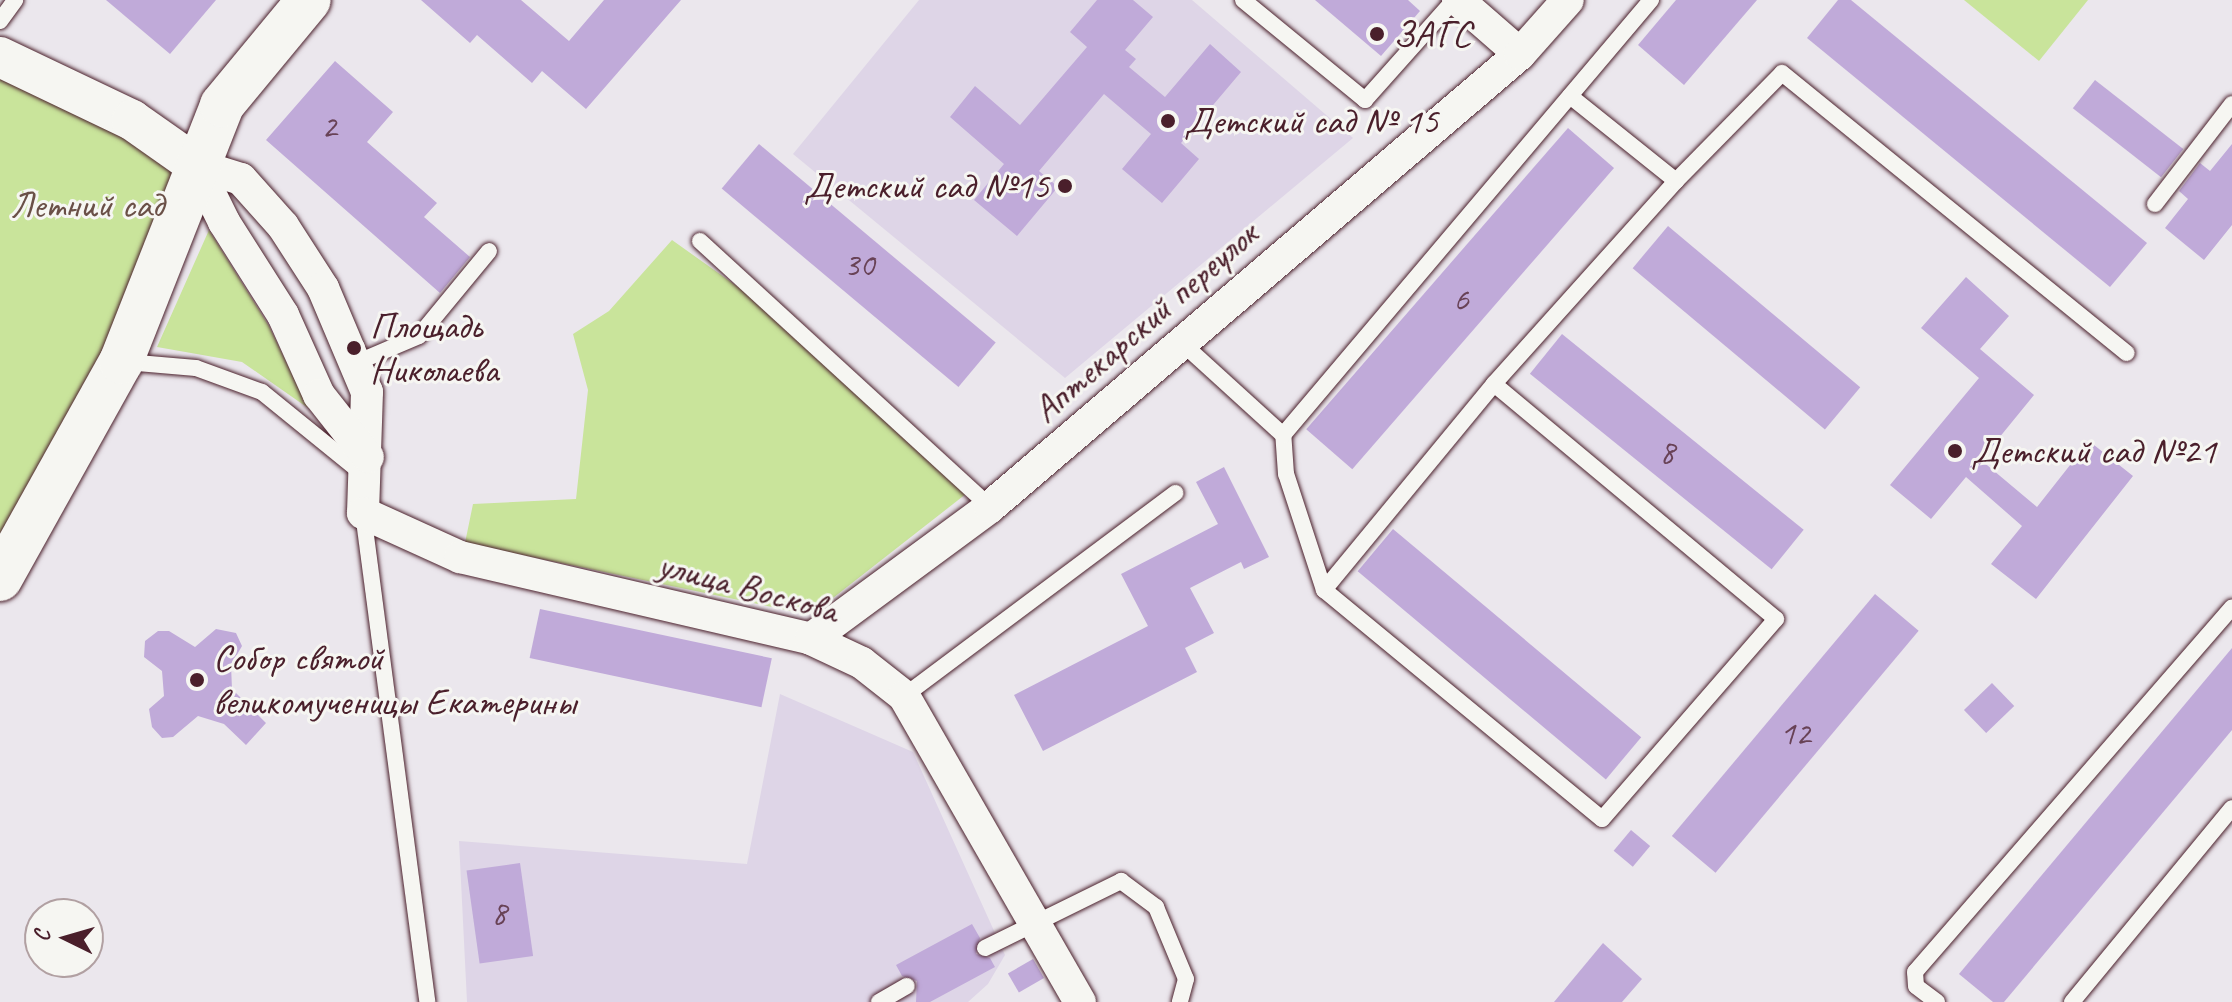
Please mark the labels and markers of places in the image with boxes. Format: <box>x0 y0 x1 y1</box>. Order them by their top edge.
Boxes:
place label: ЗАГС <box>1393 11 1471 57</box>
marker: ЗАГС <box>1368 25 1386 43</box>
place label: Детский сад № 15 <box>1184 98 1438 144</box>
marker: Детский сад № 15 <box>1159 112 1177 130</box>
place label: Детский сад №15 <box>804 163 1049 209</box>
marker: Детский сад №15 <box>1056 177 1074 195</box>
place label: Площадь Николаева <box>370 303 498 392</box>
marker: Площадь Николаева <box>345 339 363 357</box>
place label: Детский сад №21 <box>1971 428 2216 474</box>
marker: Детский сад №21 <box>1946 442 1964 460</box>
place label: Собор святой великомученицы Екатерины <box>213 635 576 724</box>
marker: Собор святой великомученицы Екатерины <box>188 671 206 689</box>

